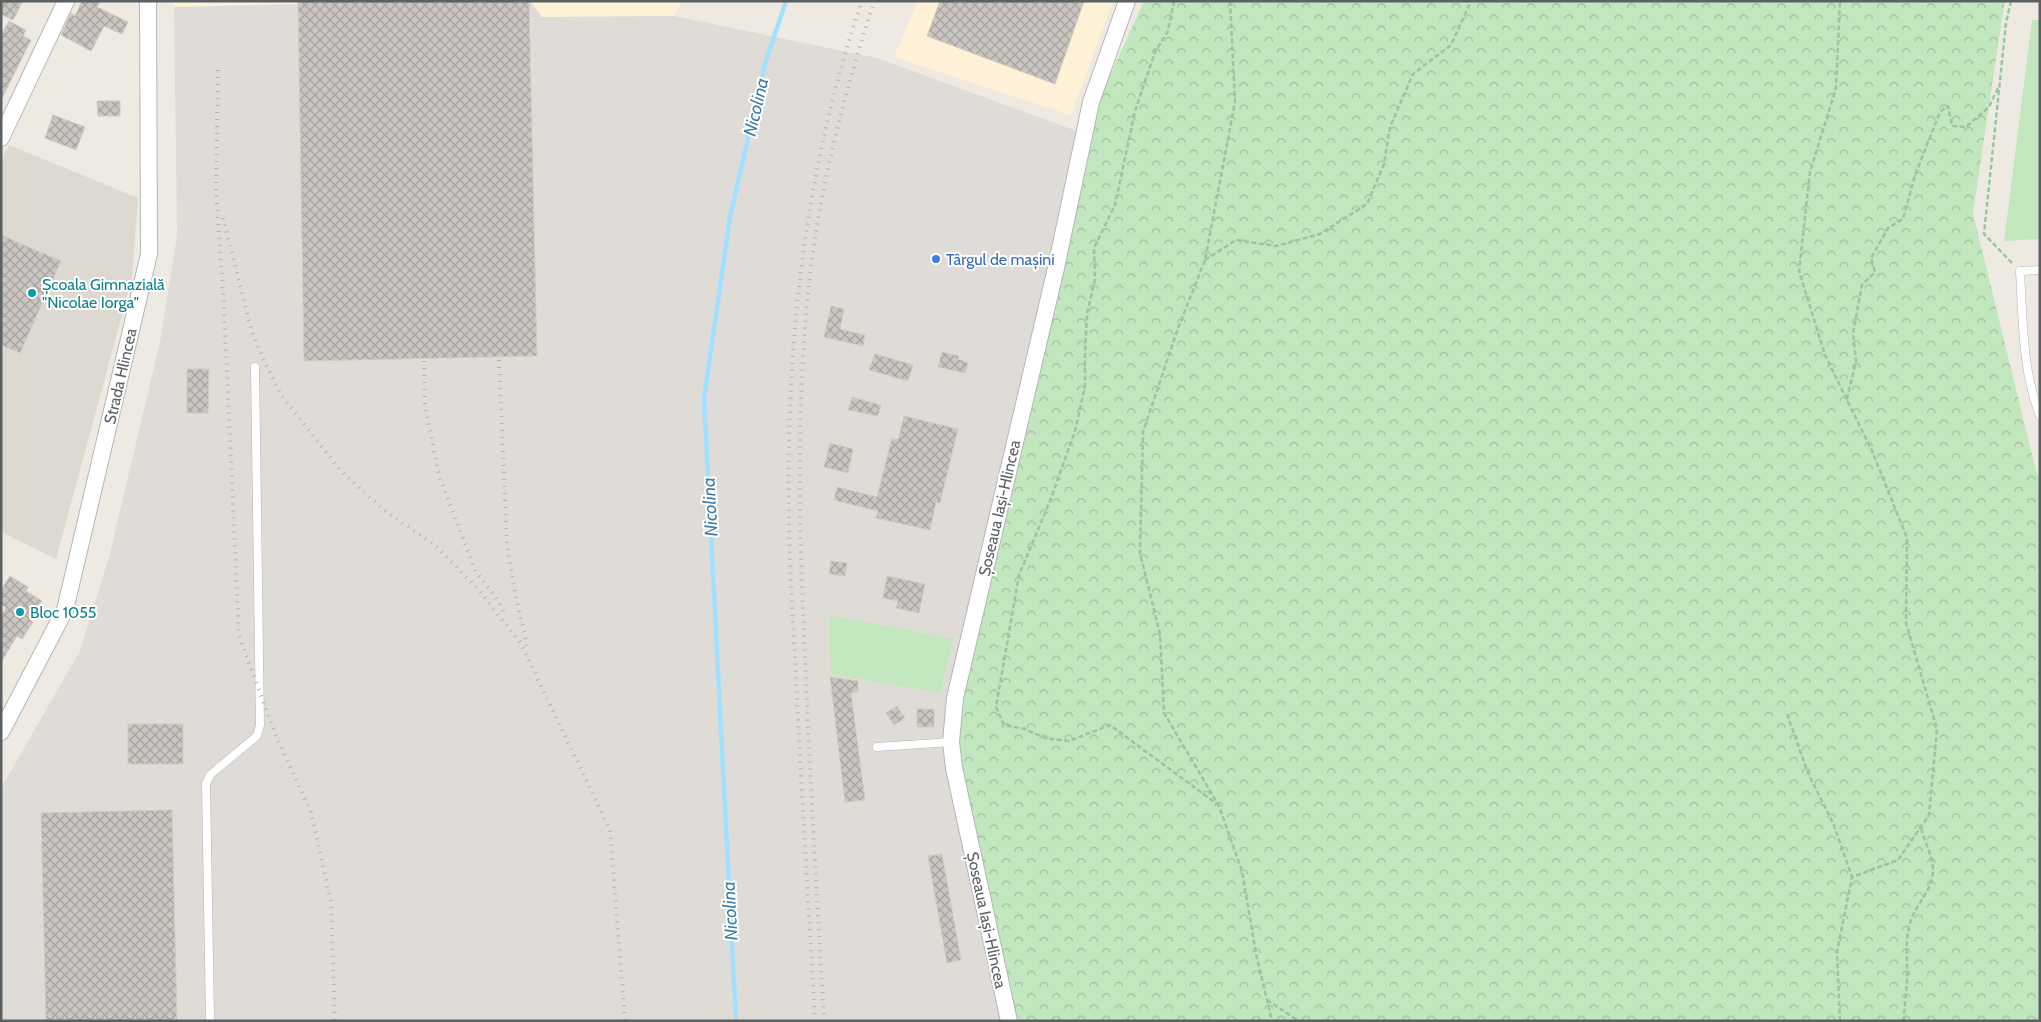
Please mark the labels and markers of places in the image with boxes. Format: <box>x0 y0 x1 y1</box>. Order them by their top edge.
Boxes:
place label: Târgul de mașini <box>946 250 1055 270</box>
marker: Târgul de mașini <box>930 253 942 265</box>
place label: Școala Gimnazială "Nicolae Iorga" <box>42 275 165 312</box>
marker: Școala Gimnazială "Nicolae Iorga" <box>26 287 38 299</box>
place label: Bloc 1055 <box>30 603 97 622</box>
marker: Bloc 1055 <box>14 606 26 618</box>

